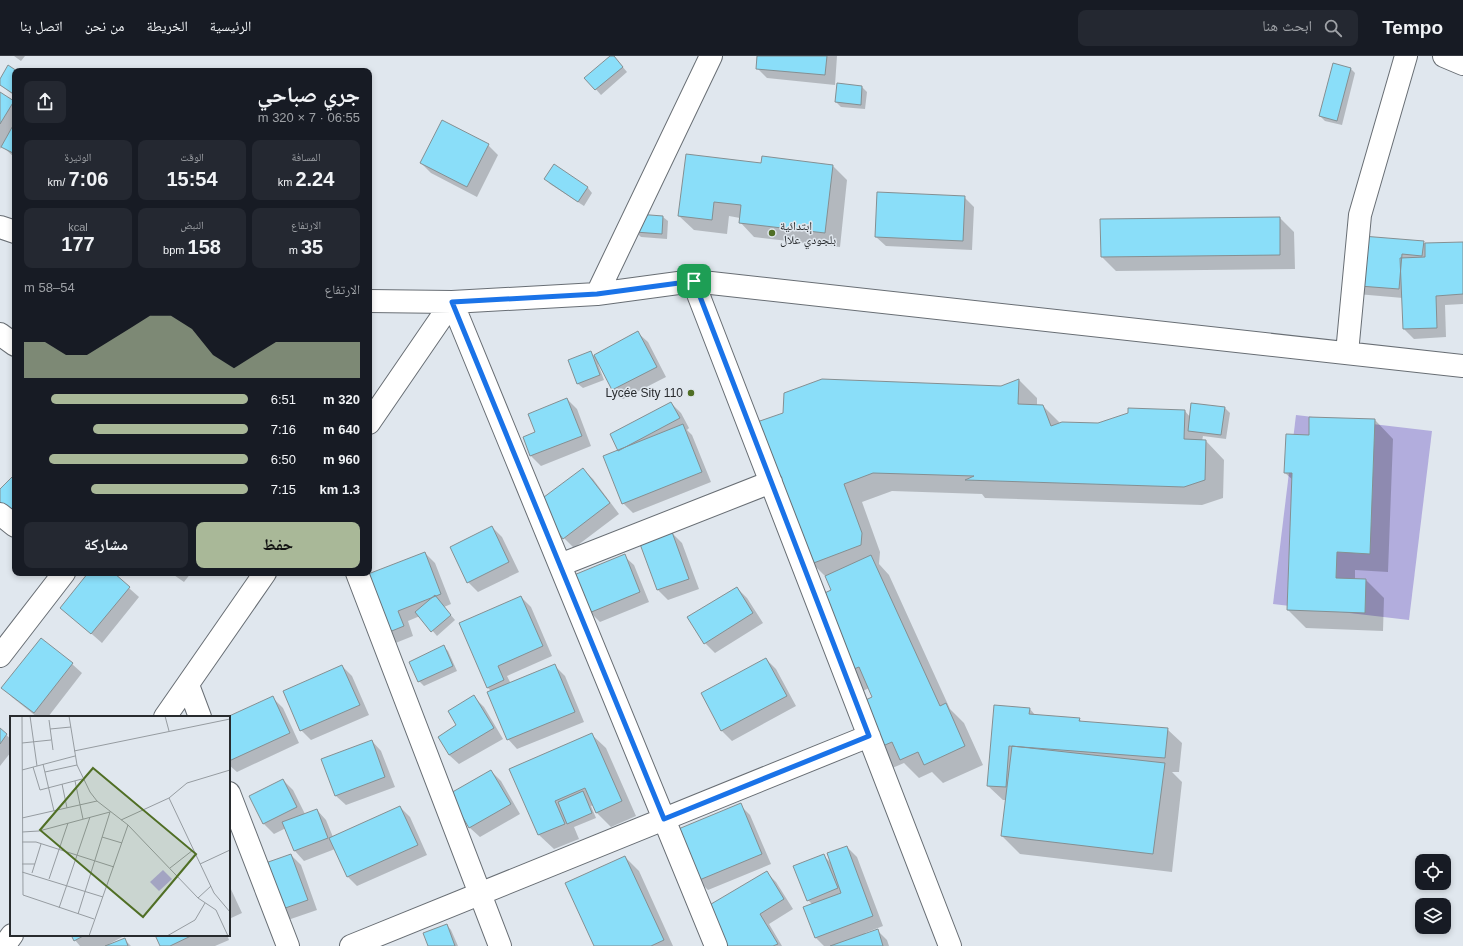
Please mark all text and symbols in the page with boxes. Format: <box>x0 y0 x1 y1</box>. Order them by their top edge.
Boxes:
search box <box>1078 10 1358 46</box>
text: ابحث هنا <box>1262 17 1312 34</box>
icon: search <box>1322 17 1344 39</box>
text: Tempo <box>1382 17 1443 38</box>
text: اتصل بنا <box>20 18 63 34</box>
text: من نحن <box>85 18 125 34</box>
text: الخريطة <box>147 18 188 34</box>
text: الرئيسية <box>210 18 251 34</box>
button: share <box>24 81 66 123</box>
text: جري صباحي <box>257 82 360 107</box>
text: 06:55 · 7 × 320 m <box>258 110 360 125</box>
text: الوتيرة <box>65 151 91 163</box>
text: الوقت <box>180 151 204 163</box>
text: المسافة <box>291 151 321 163</box>
text: 7:06 <box>68 168 108 190</box>
text: 15:54 <box>166 168 218 190</box>
text: 2.24 <box>295 168 334 190</box>
text: /km <box>48 176 68 188</box>
text: km <box>278 176 295 188</box>
text: النبض <box>180 219 204 231</box>
text: الارتفاع <box>291 219 321 231</box>
place label: إبتدائية بلجودي علال <box>780 219 836 250</box>
text: kcal <box>68 221 88 233</box>
marker: إبتدائية بلجودي علال <box>767 228 777 238</box>
text: 177 <box>61 233 95 255</box>
text: 158 <box>188 236 221 258</box>
text: 35 <box>301 236 323 258</box>
text: bpm <box>163 244 188 256</box>
text: m <box>289 244 301 256</box>
pin <box>677 264 711 298</box>
icon: arrive <box>683 270 705 292</box>
text: 54–58 m <box>24 280 75 295</box>
text: الارتفاع <box>325 282 360 297</box>
place label: Lycée Sity 110 <box>606 386 683 400</box>
marker: Lycée Sity 110 <box>686 388 696 398</box>
text: 6:51 <box>271 392 296 407</box>
text: 320 m <box>323 392 360 407</box>
text: 7:16 <box>271 422 296 437</box>
text: 640 m <box>323 422 360 437</box>
text: 6:50 <box>271 452 296 467</box>
text: 960 m <box>323 452 360 467</box>
text: 7:15 <box>271 482 296 497</box>
text: 1.3 km <box>320 482 360 497</box>
button: مشاركة <box>24 522 188 568</box>
button: حفظ <box>196 522 360 568</box>
inset map <box>10 716 230 936</box>
map controls <box>1415 854 1451 934</box>
button: locate <box>1415 854 1451 890</box>
button: layers <box>1415 898 1451 934</box>

